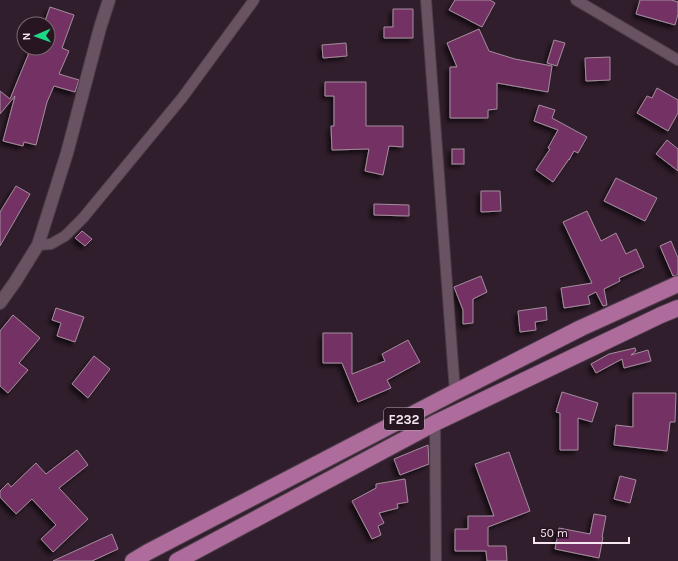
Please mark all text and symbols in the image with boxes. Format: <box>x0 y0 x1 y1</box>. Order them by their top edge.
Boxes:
north arrow <box>16 16 56 56</box>
text: N <box>20 32 33 41</box>
road number: F232 <box>384 408 424 430</box>
scale bar <box>534 519 629 545</box>
text: 50 m <box>540 526 568 540</box>

